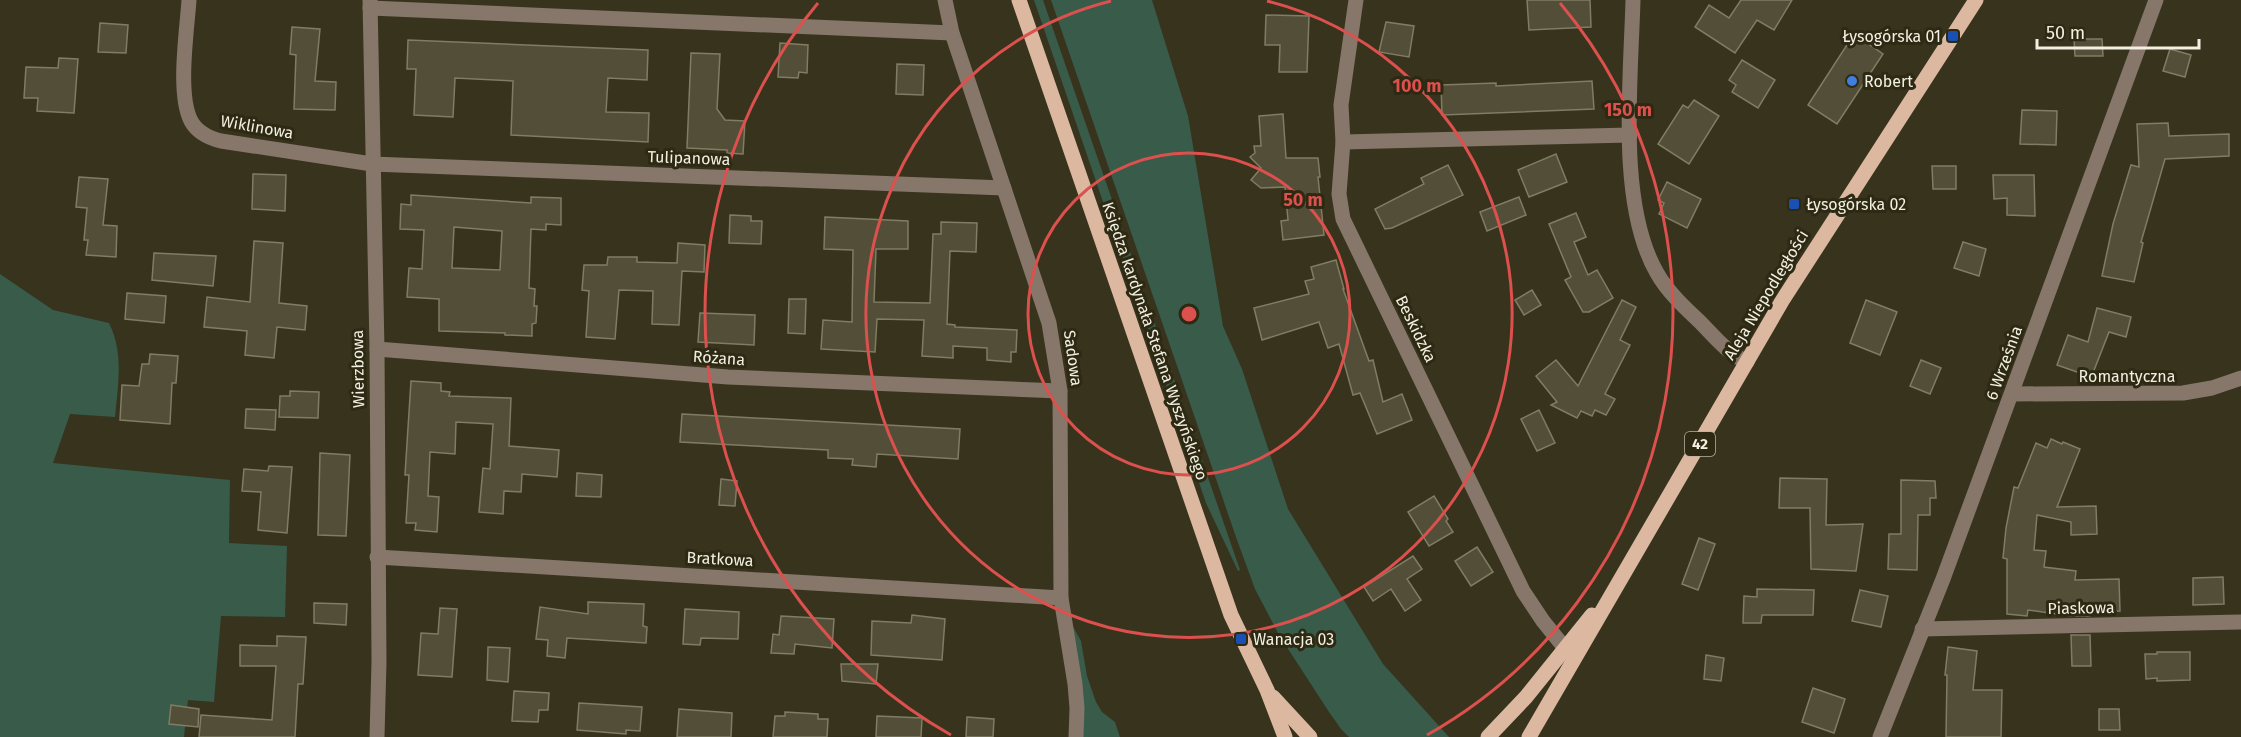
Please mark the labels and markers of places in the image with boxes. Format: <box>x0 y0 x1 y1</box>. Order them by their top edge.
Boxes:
place label: Łysogórska 01 <box>1842 27 1941 46</box>
marker: Łysogórska 01 <box>1946 29 1960 43</box>
place label: Robert <box>1864 72 1913 91</box>
marker: Robert <box>1845 74 1859 88</box>
place label: Łysogórska 02 <box>1806 195 1906 214</box>
marker: Łysogórska 02 <box>1787 197 1801 211</box>
centre of rings <box>1179 304 1199 324</box>
place label: Wanacja 03 <box>1253 630 1334 649</box>
marker: Wanacja 03 <box>1234 632 1248 646</box>

